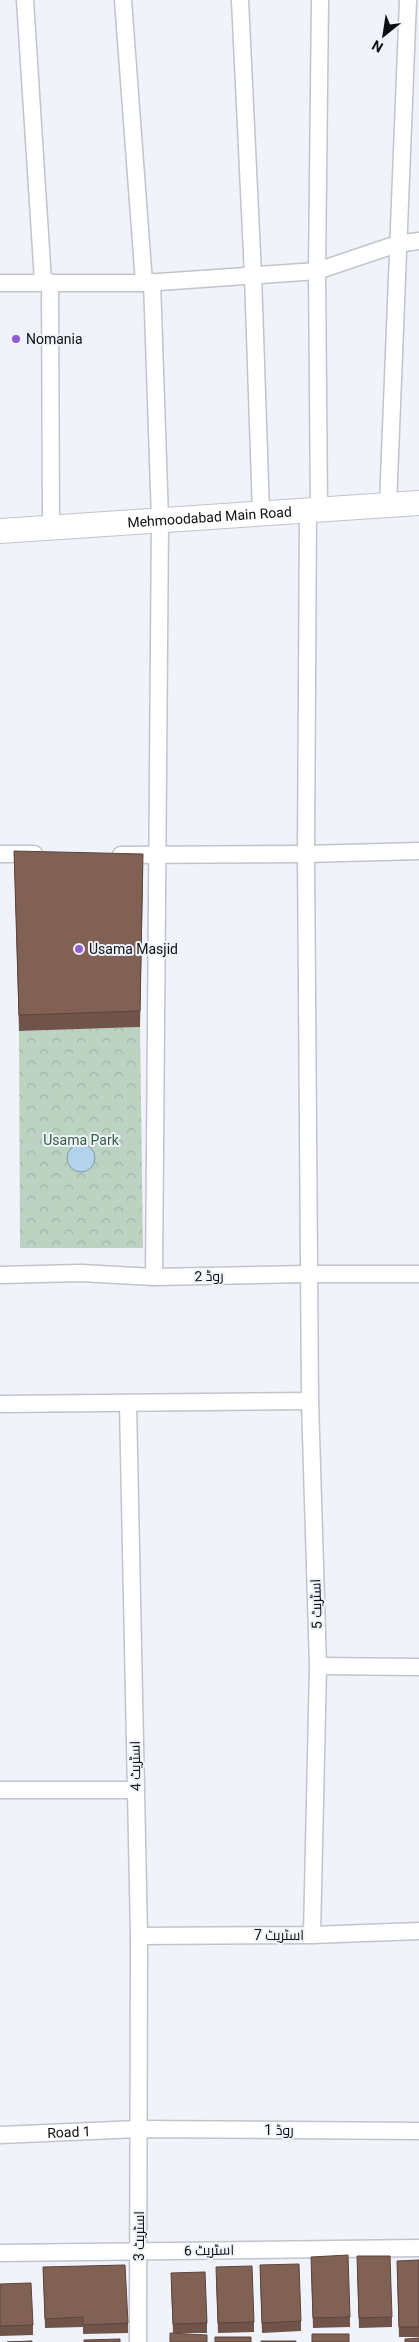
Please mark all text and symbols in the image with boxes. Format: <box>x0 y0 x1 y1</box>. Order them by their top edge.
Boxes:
north arrow <box>359 10 409 60</box>
text: N <box>369 37 386 56</box>
place label: Nomania <box>26 331 83 347</box>
marker: Nomania <box>10 333 22 345</box>
street label: Mehmoodabad Main Road <box>127 504 292 530</box>
place label: Usama Masjid <box>89 941 178 957</box>
marker: Usama Masjid <box>73 943 85 955</box>
park label: Usama Park <box>43 1132 120 1148</box>
street label: روڈ 2 <box>194 1268 224 1284</box>
street label: اسٹریٹ 5 <box>307 1579 325 1629</box>
street label: اسٹریٹ 4 <box>127 1741 143 1791</box>
street label: اسٹریٹ 7 <box>254 1927 304 1943</box>
street label: روڈ 1 <box>264 2122 294 2138</box>
street label: Road 1 <box>47 2123 91 2141</box>
street label: اسٹریٹ 3 <box>131 2211 147 2261</box>
street label: اسٹریٹ 6 <box>184 2242 234 2258</box>

